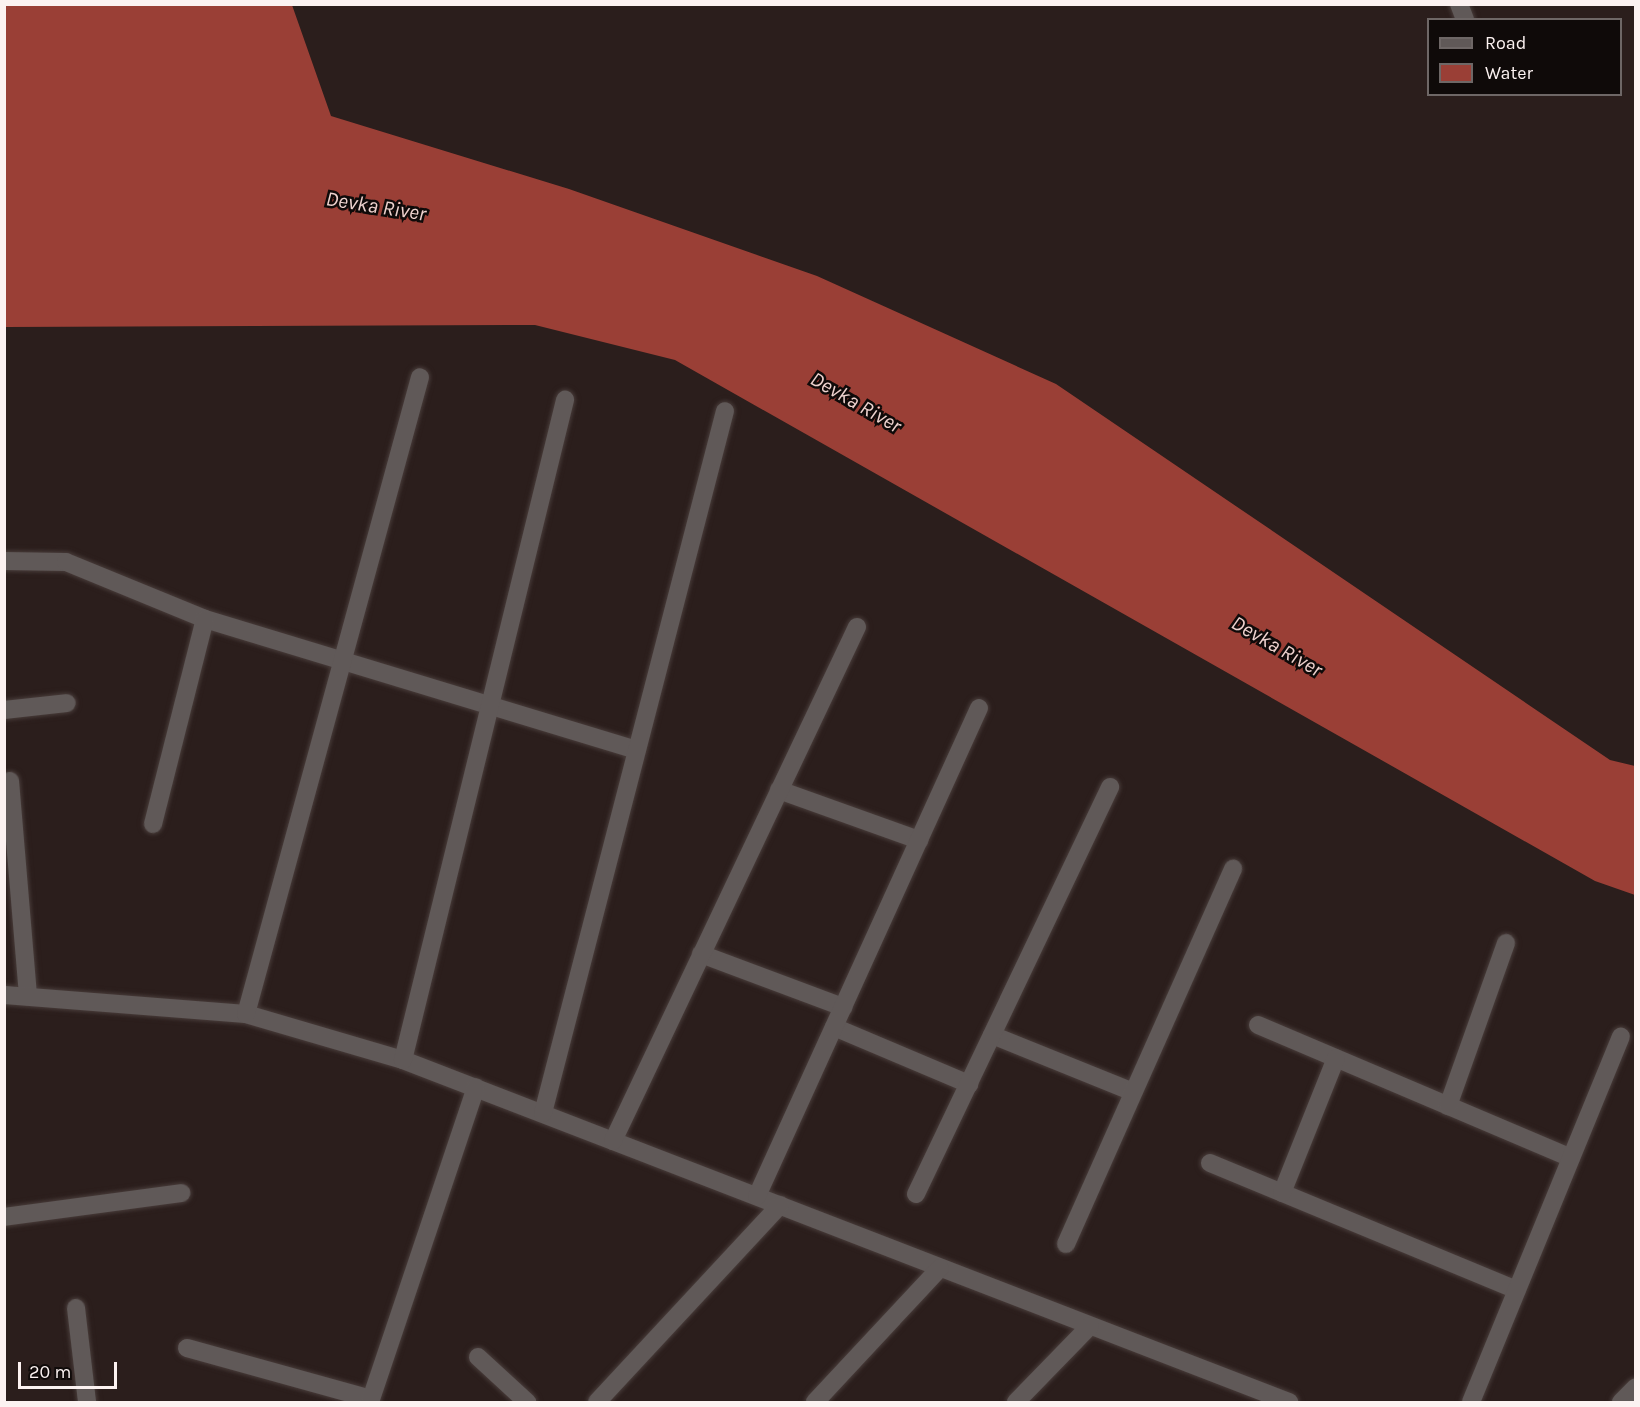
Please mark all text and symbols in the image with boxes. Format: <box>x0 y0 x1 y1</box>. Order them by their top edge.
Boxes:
legend <box>1427 18 1622 96</box>
text: Road <box>1485 32 1526 54</box>
text: Water <box>1485 62 1533 84</box>
water label: Devka River <box>324 186 428 226</box>
water label: Devka River <box>806 366 906 438</box>
water label: Devka River <box>1227 610 1327 682</box>
scale bar <box>21 1350 120 1388</box>
text: 20 m <box>29 1361 71 1383</box>

